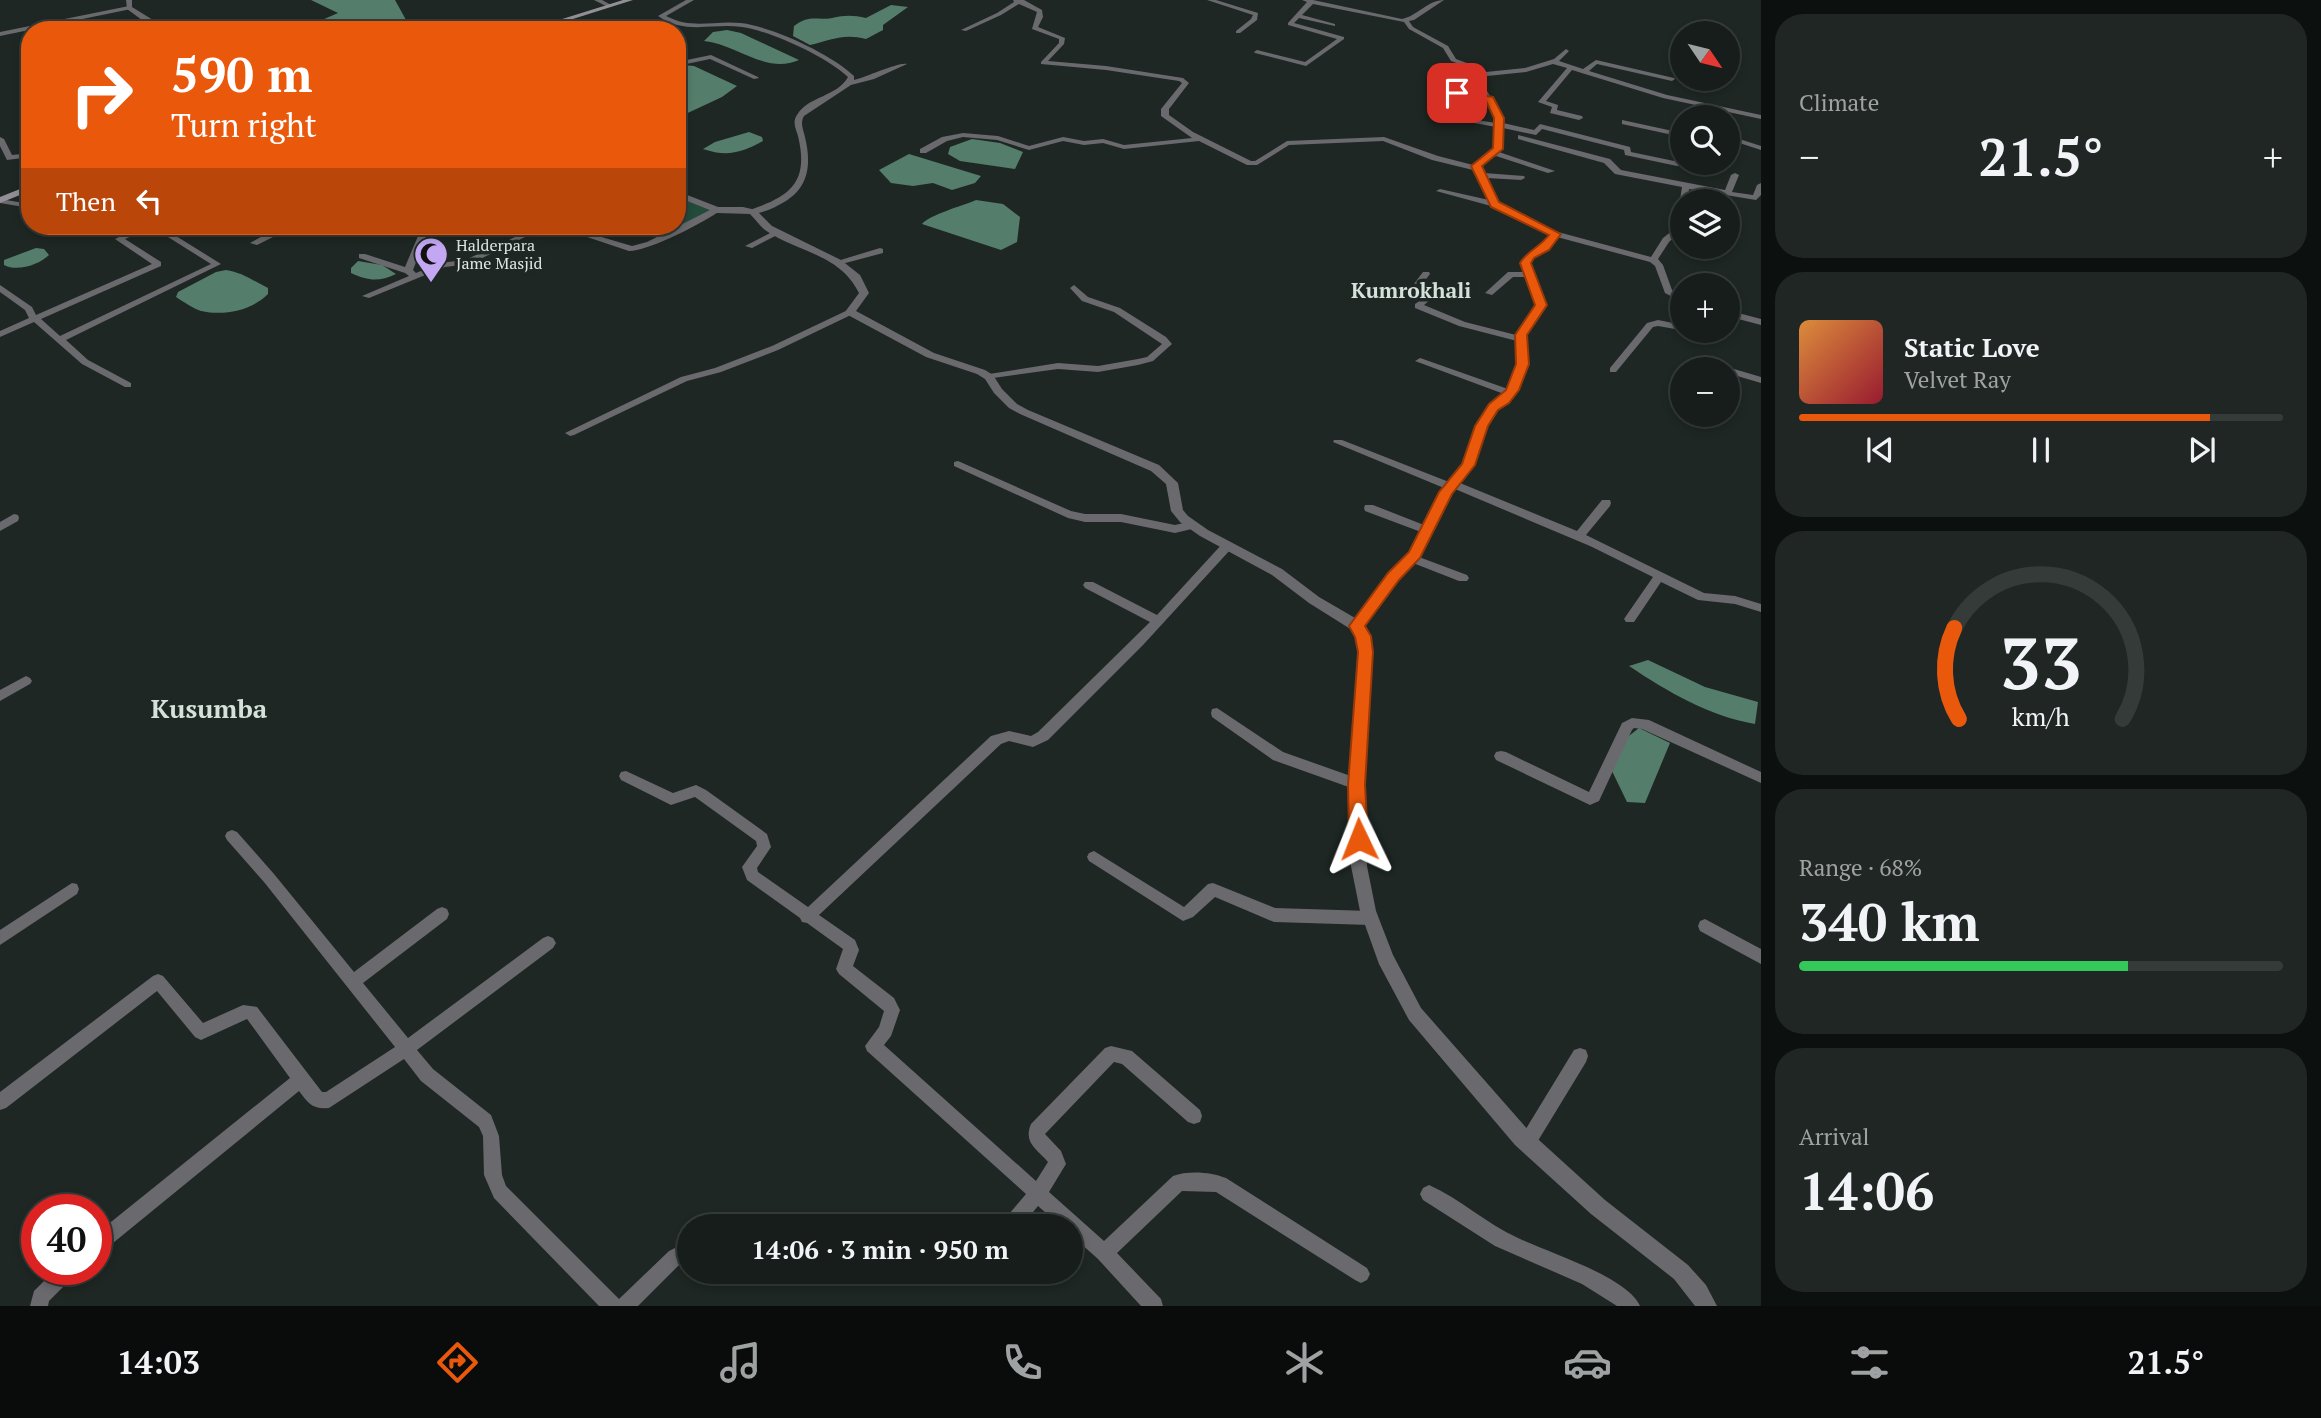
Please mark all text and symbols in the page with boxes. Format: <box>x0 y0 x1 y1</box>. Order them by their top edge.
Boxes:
north arrow <box>1670 21 1740 91</box>
map controls <box>1670 21 1740 427</box>
text: 590 m <box>171 41 313 106</box>
icon: right <box>56 49 147 140</box>
pin <box>1427 63 1487 123</box>
icon: arrive <box>1438 74 1476 112</box>
text: Climate <box>1799 87 1879 118</box>
text: Turn right <box>171 104 317 146</box>
button: search <box>1670 105 1740 175</box>
text: 21.5° <box>1978 122 2104 191</box>
text: − <box>1799 132 1819 182</box>
text: + <box>2263 132 2283 182</box>
icon: left <box>130 182 168 220</box>
text: Then <box>56 184 116 218</box>
button: layers <box>1670 189 1740 259</box>
place label: Halderpara Jame Masjid <box>456 234 543 274</box>
mosque icon: Halderpara Jame Masjid <box>412 235 450 284</box>
button: + <box>1670 273 1740 343</box>
district label: Kumrokhali <box>1351 276 1471 304</box>
text: Static Love <box>1904 330 2040 364</box>
button: − <box>1670 357 1740 427</box>
text: Velvet Ray <box>1904 364 2011 395</box>
icon: previous <box>1861 431 1899 469</box>
icon: pause <box>2022 431 2060 469</box>
icon: next <box>2183 431 2221 469</box>
text: 33 <box>2000 613 2082 710</box>
district label: Kusumba <box>151 691 268 725</box>
text: km/h <box>2012 700 2070 733</box>
position arrow <box>1322 802 1396 876</box>
text: Range · 68% <box>1799 852 1922 883</box>
text: 340 km <box>1799 887 1980 956</box>
text: Arrival <box>1799 1121 1870 1152</box>
text: 14:06 <box>1799 1156 1934 1225</box>
speed limit sign: 40 <box>21 1194 112 1285</box>
text: 14:06 · 3 min · 950 m <box>751 1232 1009 1266</box>
icon: directions <box>433 1338 482 1387</box>
icon: music <box>716 1338 765 1387</box>
icon: phone <box>998 1338 1047 1387</box>
icon: climate <box>1280 1338 1329 1387</box>
icon: car <box>1563 1338 1612 1387</box>
icon: filters <box>1845 1338 1894 1387</box>
text: 14:03 <box>117 1341 200 1383</box>
text: 21.5° <box>2127 1341 2204 1383</box>

